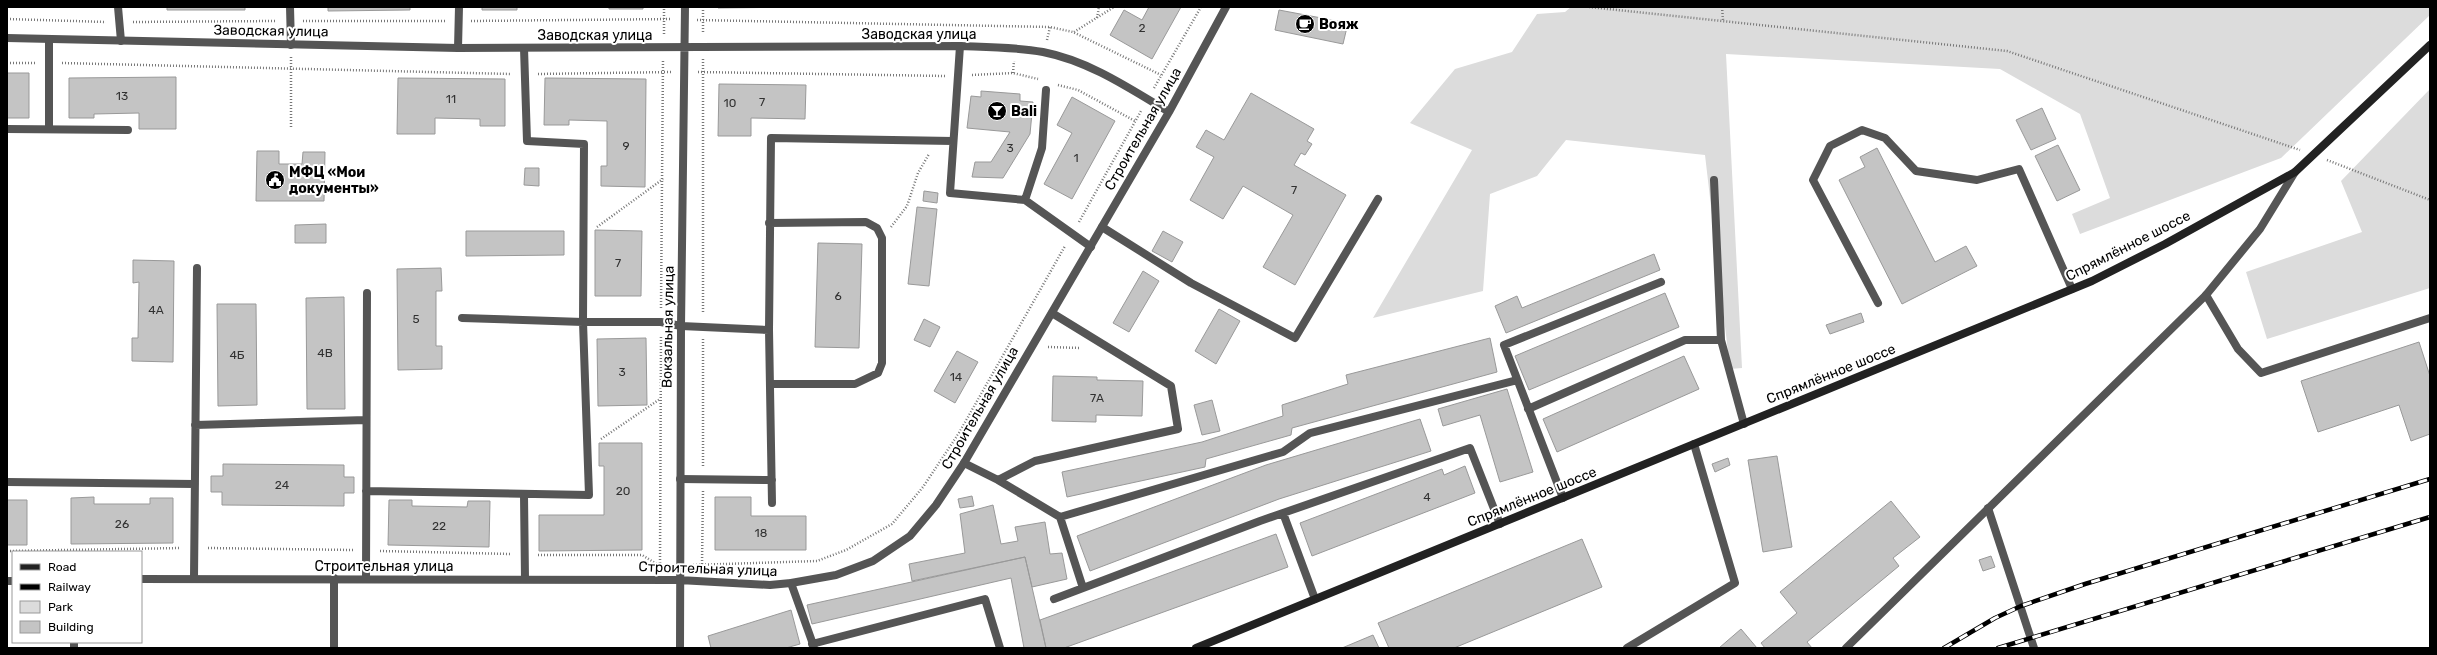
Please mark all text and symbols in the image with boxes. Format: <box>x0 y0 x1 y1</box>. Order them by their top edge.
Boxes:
cafe icon: Вояж <box>1294 13 1316 35</box>
place label: Вояж <box>1319 16 1359 33</box>
street label: Заводская улица <box>213 21 329 41</box>
house number: 2 <box>1138 21 1146 35</box>
street label: Заводская улица <box>862 26 977 43</box>
street label: Заводская улица <box>538 27 653 44</box>
street label: Строительная улица <box>1101 65 1185 193</box>
house number: 13 <box>116 89 128 103</box>
house number: 11 <box>446 92 456 106</box>
house number: 7 <box>759 95 765 109</box>
house number: 10 <box>724 96 736 110</box>
bar icon: Bali <box>986 100 1008 122</box>
place label: Bali <box>1011 103 1037 120</box>
house number: 9 <box>622 139 630 153</box>
house number: 3 <box>1006 141 1014 155</box>
house number: 1 <box>1073 151 1079 165</box>
place label: МФЦ «Мои документы» <box>289 164 379 197</box>
public building icon: МФЦ «Мои документы» <box>264 169 286 191</box>
house number: 7 <box>1291 183 1297 197</box>
street label: Спрямлённое шоссе <box>2063 207 2193 285</box>
house number: 7 <box>615 256 621 270</box>
street label: Вокзальная улица <box>658 266 678 388</box>
house number: 6 <box>834 289 842 303</box>
house number: 4А <box>148 303 164 317</box>
house number: 5 <box>412 312 420 326</box>
street label: Спрямлённое шоссе <box>1764 340 1898 408</box>
street label: Строительная улица <box>938 344 1022 472</box>
house number: 4В <box>317 346 333 360</box>
house number: 4Б <box>229 348 245 362</box>
house number: 3 <box>618 365 626 379</box>
house number: 14 <box>950 370 963 384</box>
house number: 7А <box>1090 391 1104 405</box>
street label: Спрямлённое шоссе <box>1465 463 1599 531</box>
house number: 24 <box>275 478 290 492</box>
house number: 20 <box>616 484 630 498</box>
house number: 4 <box>1423 490 1431 504</box>
house number: 26 <box>115 517 129 531</box>
house number: 22 <box>432 519 446 533</box>
house number: 18 <box>755 526 767 540</box>
legend <box>12 551 142 643</box>
street label: Строительная улица <box>314 558 454 575</box>
street label: Строительная улица <box>638 558 778 580</box>
text: Road <box>48 560 76 574</box>
text: Railway <box>48 580 91 594</box>
text: Park <box>48 600 74 614</box>
text: Building <box>48 620 94 634</box>

